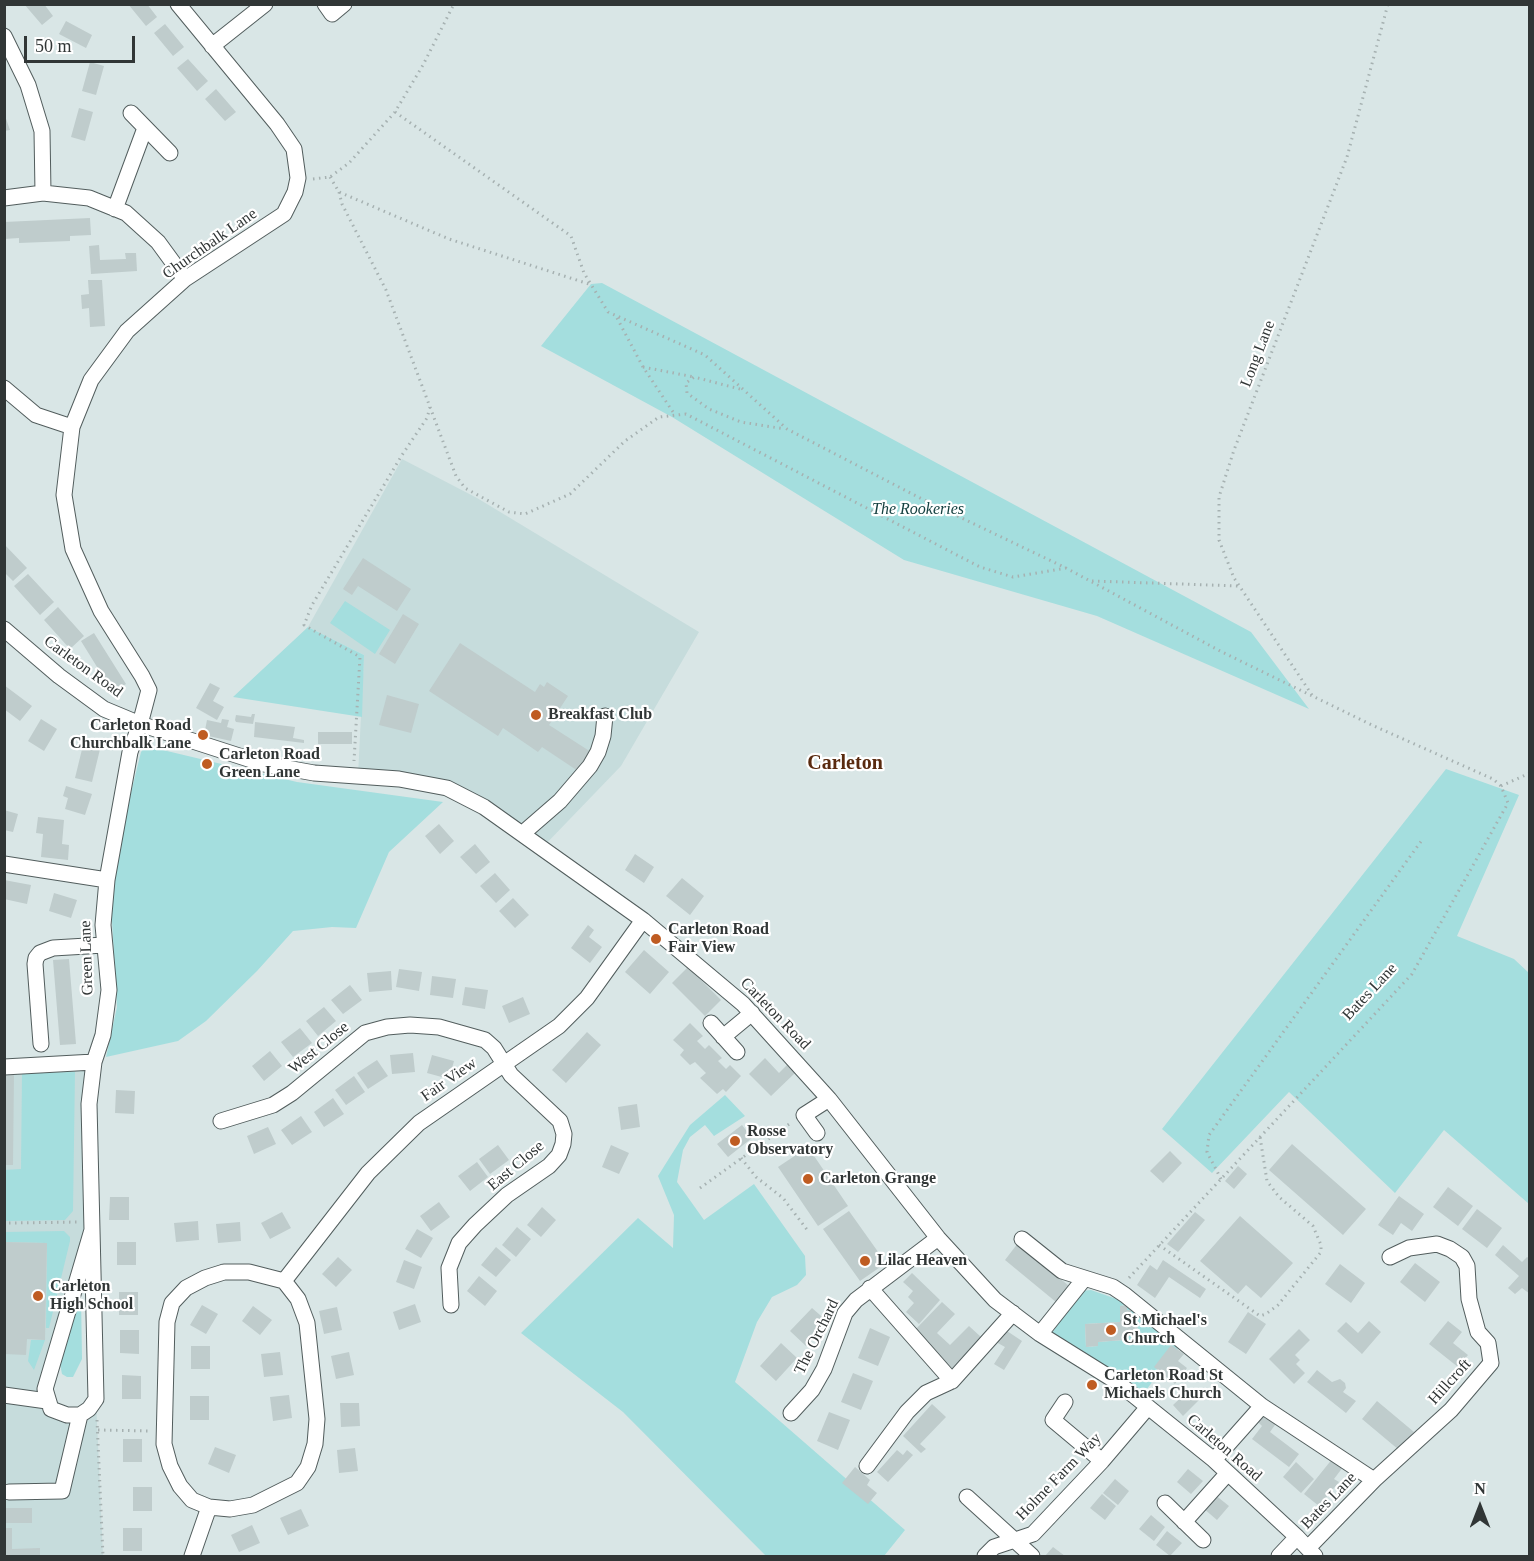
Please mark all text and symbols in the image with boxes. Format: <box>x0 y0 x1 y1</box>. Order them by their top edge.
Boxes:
scale bar <box>27 24 138 62</box>
text: 50 m <box>35 36 72 56</box>
street label: Churchbalk Lane <box>159 204 261 284</box>
street label: Long Lane <box>1237 318 1279 390</box>
park label: The Rookeries <box>872 500 964 520</box>
street label: Carleton Road <box>40 632 126 702</box>
place label: Breakfast Club <box>548 705 652 725</box>
marker: Breakfast Club <box>529 708 543 722</box>
place label: Carleton Road Churchbalk Lane <box>70 716 191 754</box>
marker: Carleton Road Churchbalk Lane <box>196 728 210 742</box>
place label: Carleton Road Green Lane <box>219 745 320 783</box>
district label: Carleton <box>807 752 883 776</box>
marker: Carleton Road Green Lane <box>200 757 214 771</box>
street label: Green Lane <box>76 920 98 996</box>
place label: Carleton Road Fair View <box>668 920 769 958</box>
marker: Carleton Road Fair View <box>649 932 663 946</box>
street label: Bates Lane <box>1339 959 1401 1025</box>
street label: Carleton Road <box>736 974 814 1054</box>
street label: West Close <box>285 1018 353 1078</box>
street label: Fair View <box>417 1054 481 1106</box>
place label: Rosse Observatory <box>747 1122 833 1160</box>
marker: Rosse Observatory <box>728 1134 742 1148</box>
street label: East Close <box>484 1137 548 1195</box>
place label: Carleton Grange <box>820 1169 936 1189</box>
marker: Carleton Grange <box>801 1172 815 1186</box>
place label: Lilac Heaven <box>877 1251 967 1271</box>
marker: Lilac Heaven <box>858 1254 872 1268</box>
place label: Carleton High School <box>50 1277 133 1315</box>
marker: Carleton High School <box>31 1289 45 1303</box>
street label: The Orchard <box>791 1296 843 1378</box>
place label: St Michael's Church <box>1123 1311 1207 1349</box>
marker: St Michael's Church <box>1104 1323 1118 1337</box>
street label: Hillcroft <box>1424 1355 1476 1409</box>
place label: Carleton Road St Michaels Church <box>1104 1366 1223 1404</box>
marker: Carleton Road St Michaels Church <box>1085 1378 1099 1392</box>
street label: Carleton Road <box>1183 1410 1265 1486</box>
street label: Holme Farm Way <box>1012 1429 1106 1525</box>
street label: Bates Lane <box>1297 1469 1361 1533</box>
north arrow <box>1450 1477 1510 1537</box>
text: N <box>1474 1480 1486 1497</box>

